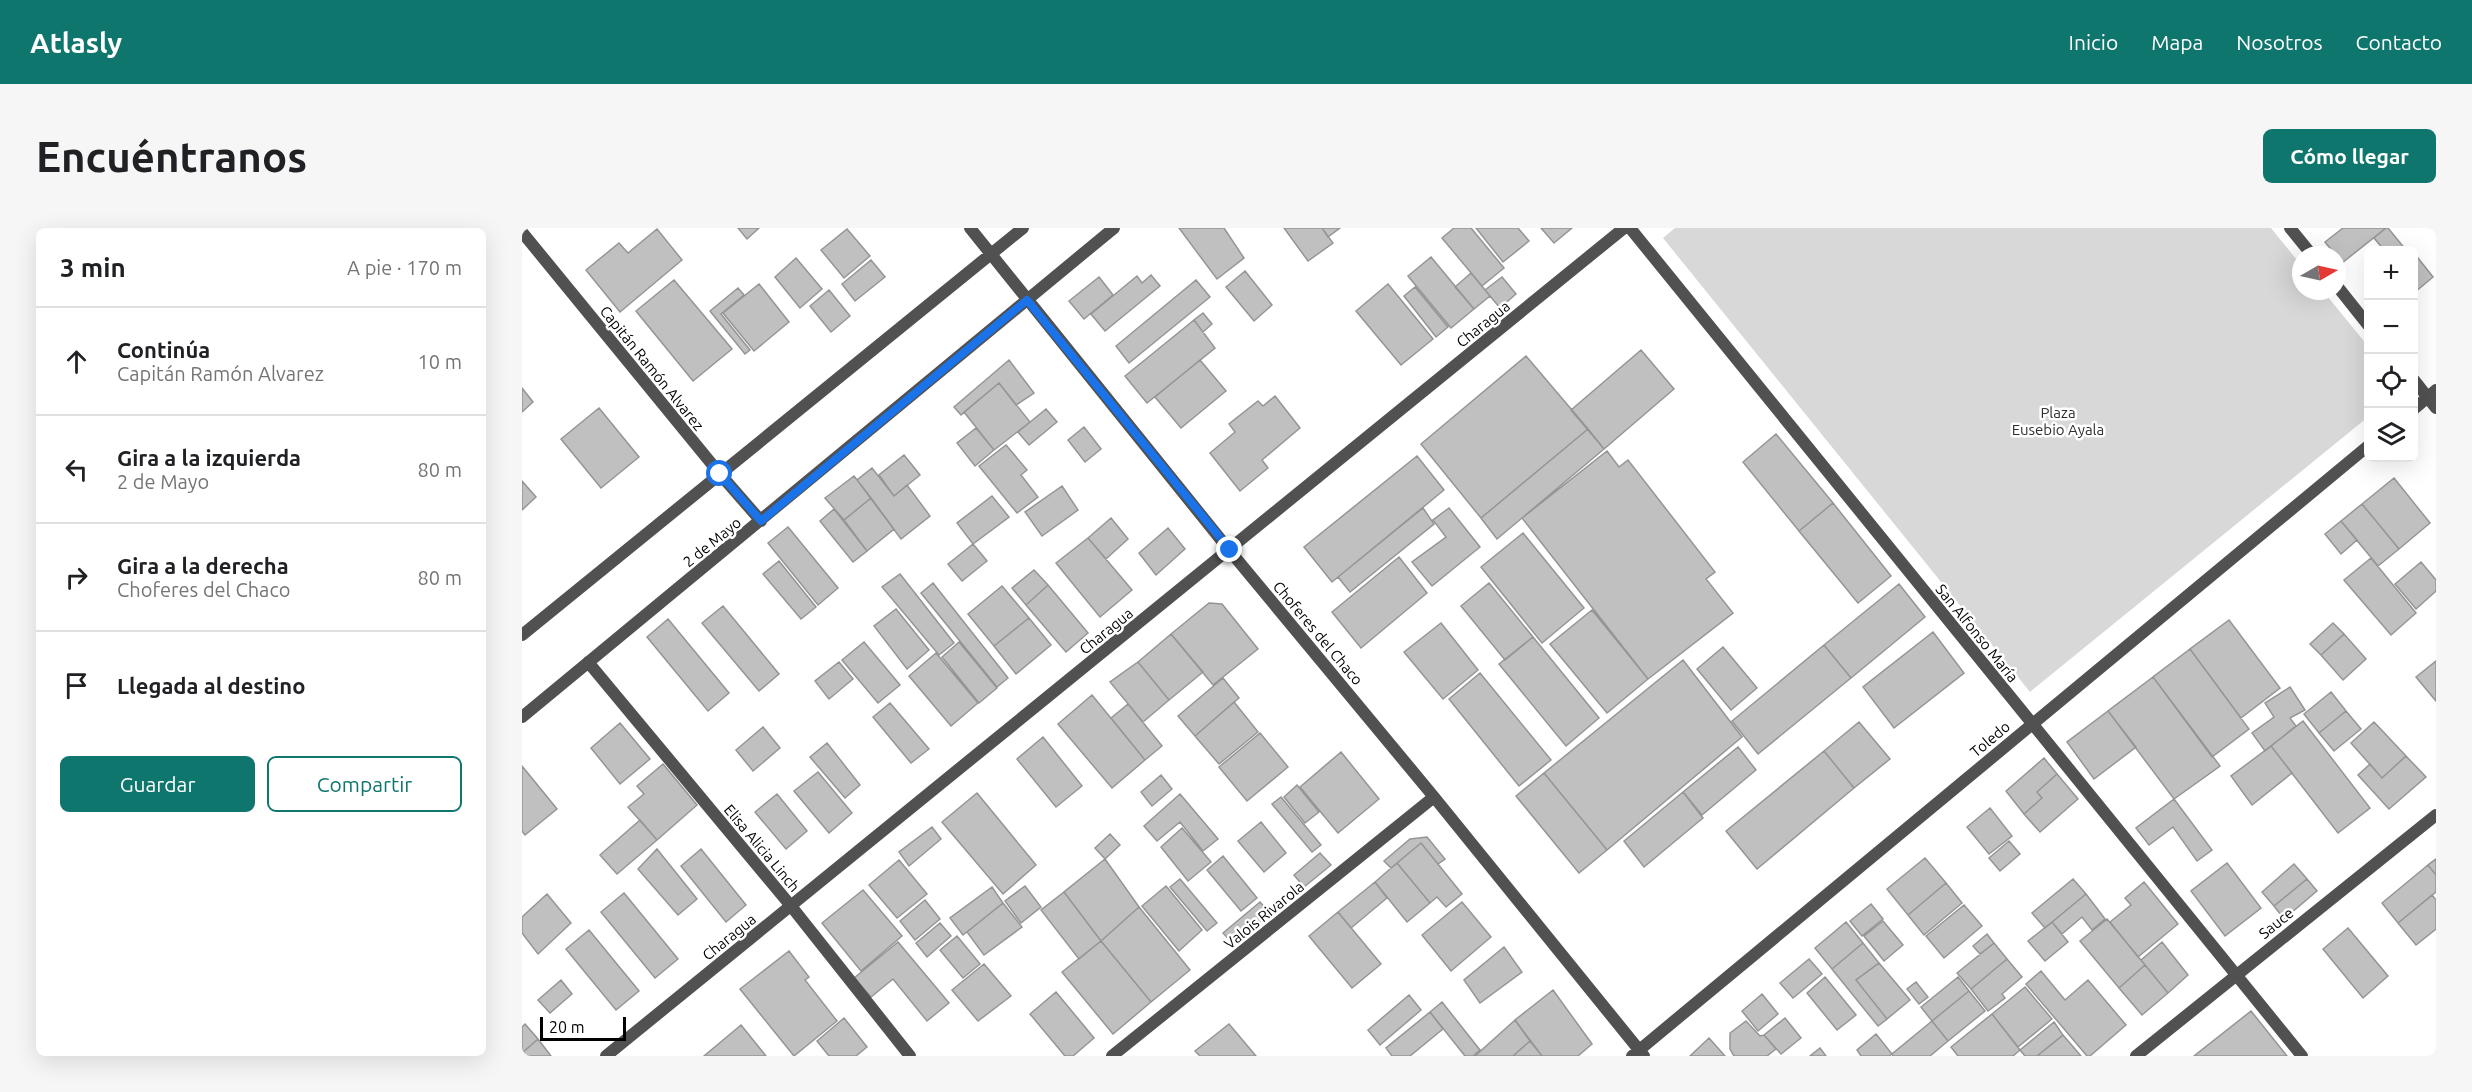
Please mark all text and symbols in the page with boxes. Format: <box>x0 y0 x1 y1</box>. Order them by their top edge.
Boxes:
text: Atlasly <box>30 27 122 58</box>
text: Inicio <box>2069 30 2118 54</box>
text: Mapa <box>2151 30 2203 54</box>
text: Nosotros <box>2236 30 2323 54</box>
text: Contacto <box>2356 30 2442 54</box>
button: Cómo llegar <box>2263 129 2436 183</box>
text: Encuéntranos <box>36 133 307 180</box>
north arrow <box>2292 246 2346 300</box>
map controls <box>2364 246 2418 462</box>
button: + <box>2364 246 2418 300</box>
text: 3 min <box>60 253 126 282</box>
text: A pie · 170 m <box>347 256 462 279</box>
street label: Charagua <box>1453 297 1513 351</box>
button: − <box>2364 300 2418 354</box>
street label: Capitán Ramón Alvarez <box>597 302 707 434</box>
text: Continúa <box>117 337 210 362</box>
icon: ahead <box>60 345 93 378</box>
text: 10 m <box>418 350 462 373</box>
button: locate <box>2364 354 2418 408</box>
text: Capitán Ramón Alvarez <box>117 362 324 385</box>
park label: Plaza Eusebio Ayala <box>2012 404 2104 438</box>
button: layers <box>2364 408 2418 462</box>
text: Gira a la izquierda <box>117 445 301 470</box>
icon: left <box>60 453 93 486</box>
text: 80 m <box>418 458 462 481</box>
route start <box>706 460 732 486</box>
text: 2 de Mayo <box>117 470 209 493</box>
street label: 2 de Mayo <box>680 514 744 570</box>
route end <box>1216 536 1242 562</box>
text: Gira a la derecha <box>117 553 289 578</box>
icon: right <box>60 561 93 594</box>
text: 80 m <box>418 566 462 589</box>
text: Choferes del Chaco <box>117 578 290 601</box>
street label: Choferes del Chaco <box>1270 578 1366 688</box>
street label: San Alfonso María <box>1932 581 2022 685</box>
street label: Charagua <box>1076 604 1136 658</box>
icon: arrive <box>60 669 93 702</box>
text: Llegada al destino <box>117 673 305 698</box>
street label: Toledo <box>1967 718 2013 760</box>
button: Guardar <box>60 756 255 812</box>
button: Compartir <box>267 756 462 812</box>
street label: Elisa Alicia Linch <box>721 801 803 895</box>
street label: Valois Rivarola <box>1221 878 1307 952</box>
street label: Sauce <box>2255 904 2297 942</box>
street label: Charagua <box>699 910 759 964</box>
scale bar <box>540 1014 626 1042</box>
text: 20 m <box>549 1018 585 1036</box>

